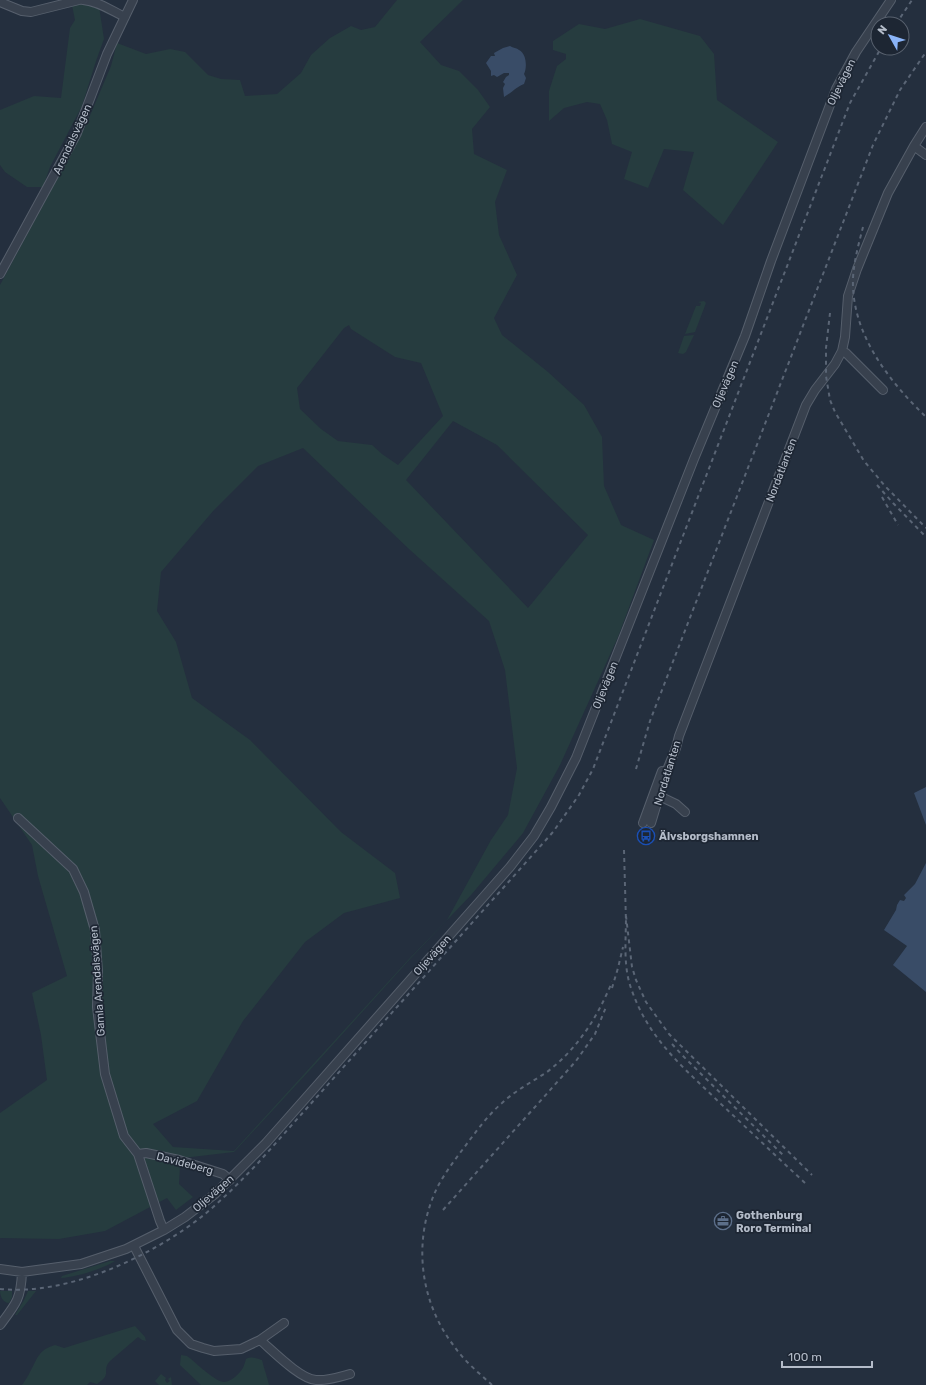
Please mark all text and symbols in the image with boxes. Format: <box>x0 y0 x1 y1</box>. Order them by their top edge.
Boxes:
north arrow <box>870 16 910 56</box>
text: N <box>875 23 890 37</box>
street label: Oljevägen <box>825 57 858 108</box>
street label: Arendalsvägen <box>50 102 94 177</box>
street label: Oljevägen <box>710 359 741 410</box>
street label: Nordatlanten <box>763 436 800 504</box>
street label: Oljevägen <box>590 659 621 711</box>
street label: Nordatlanten <box>651 739 684 807</box>
bus stop icon: Älvsborgshamnen <box>636 826 656 846</box>
place label: Älvsborgshamnen <box>659 830 759 843</box>
street label: Gamla Arendalsvägen <box>87 925 108 1037</box>
street label: Oljevägen <box>411 932 454 978</box>
street label: Davideberg <box>155 1150 215 1177</box>
street label: Oljevägen <box>190 1172 237 1215</box>
place label: Gothenburg Roro Terminal <box>736 1209 811 1235</box>
office icon: Gothenburg Roro Terminal <box>713 1211 733 1231</box>
scale bar <box>782 1343 872 1369</box>
text: 100 m <box>788 1350 822 1364</box>

